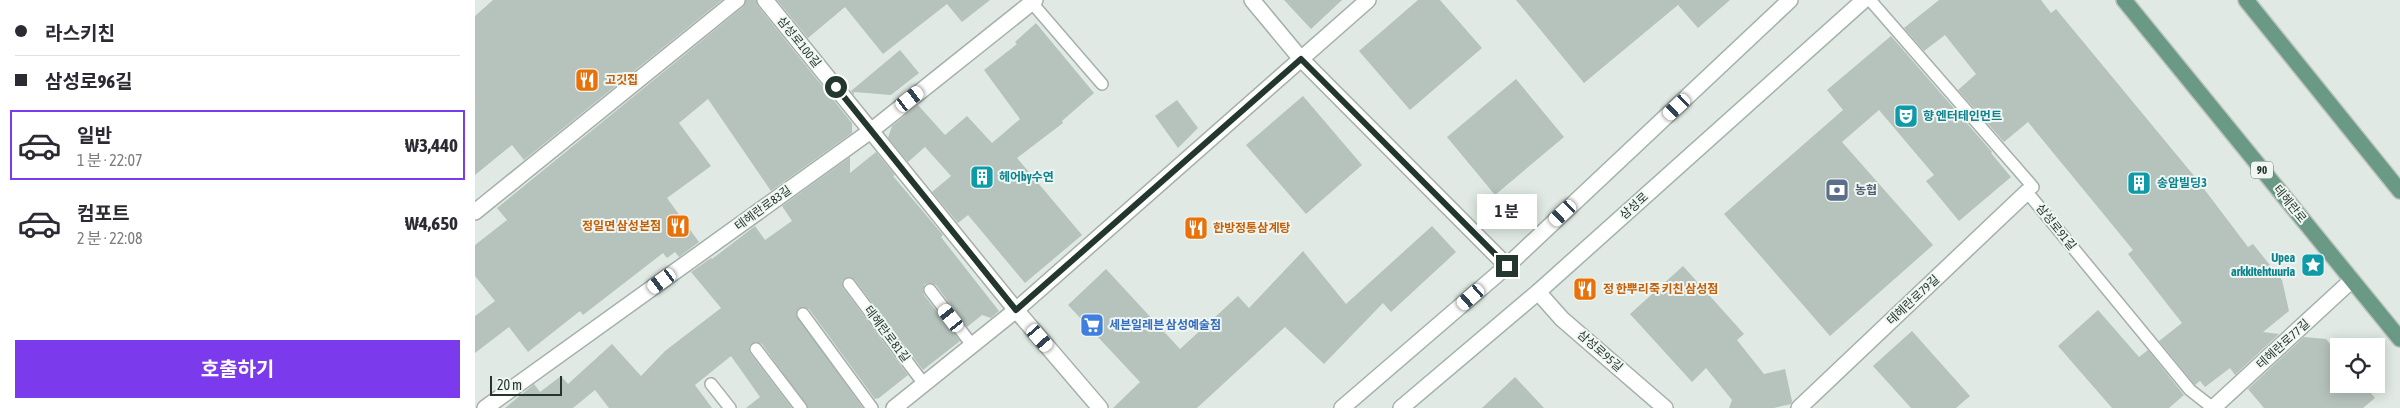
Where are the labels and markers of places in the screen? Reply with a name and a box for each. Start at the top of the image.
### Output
restaurant icon: 고깃집 [574,67,600,93]
place label: 고깃집 [605,73,638,87]
theatre icon: 향 엔터테인먼트 [1893,103,1919,129]
place label: 향 엔터테인먼트 [1923,109,2002,123]
building icon: 헤어by수연 [969,164,995,190]
place label: 헤어by수연 [999,170,1054,184]
building icon: 송암빌딩3 [2126,170,2152,196]
place label: 송암빌딩3 [2157,176,2207,190]
bank icon: 농협 [1824,177,1850,203]
place label: 농협 [1855,183,1877,197]
restaurant icon: 정일면 삼성본점 [665,213,691,239]
restaurant icon: 한방정통삼계탕 [1183,215,1209,241]
place label: 정일면 삼성본점 [582,219,661,233]
place label: 한방정통삼계탕 [1213,221,1290,235]
place label: Upea arkkitehtuuria [2231,251,2295,279]
place icon: Upea arkkitehtuuria [2300,252,2326,278]
restaurant icon: 정 한뿌리죽 키친 삼성점 [1572,276,1598,302]
place label: 정 한뿌리죽 키친 삼성점 [1603,282,1718,296]
supermarket icon: 세븐일레븐 삼성예술점 [1079,312,1105,338]
place label: 세븐일레븐 삼성예술점 [1109,318,1221,332]

